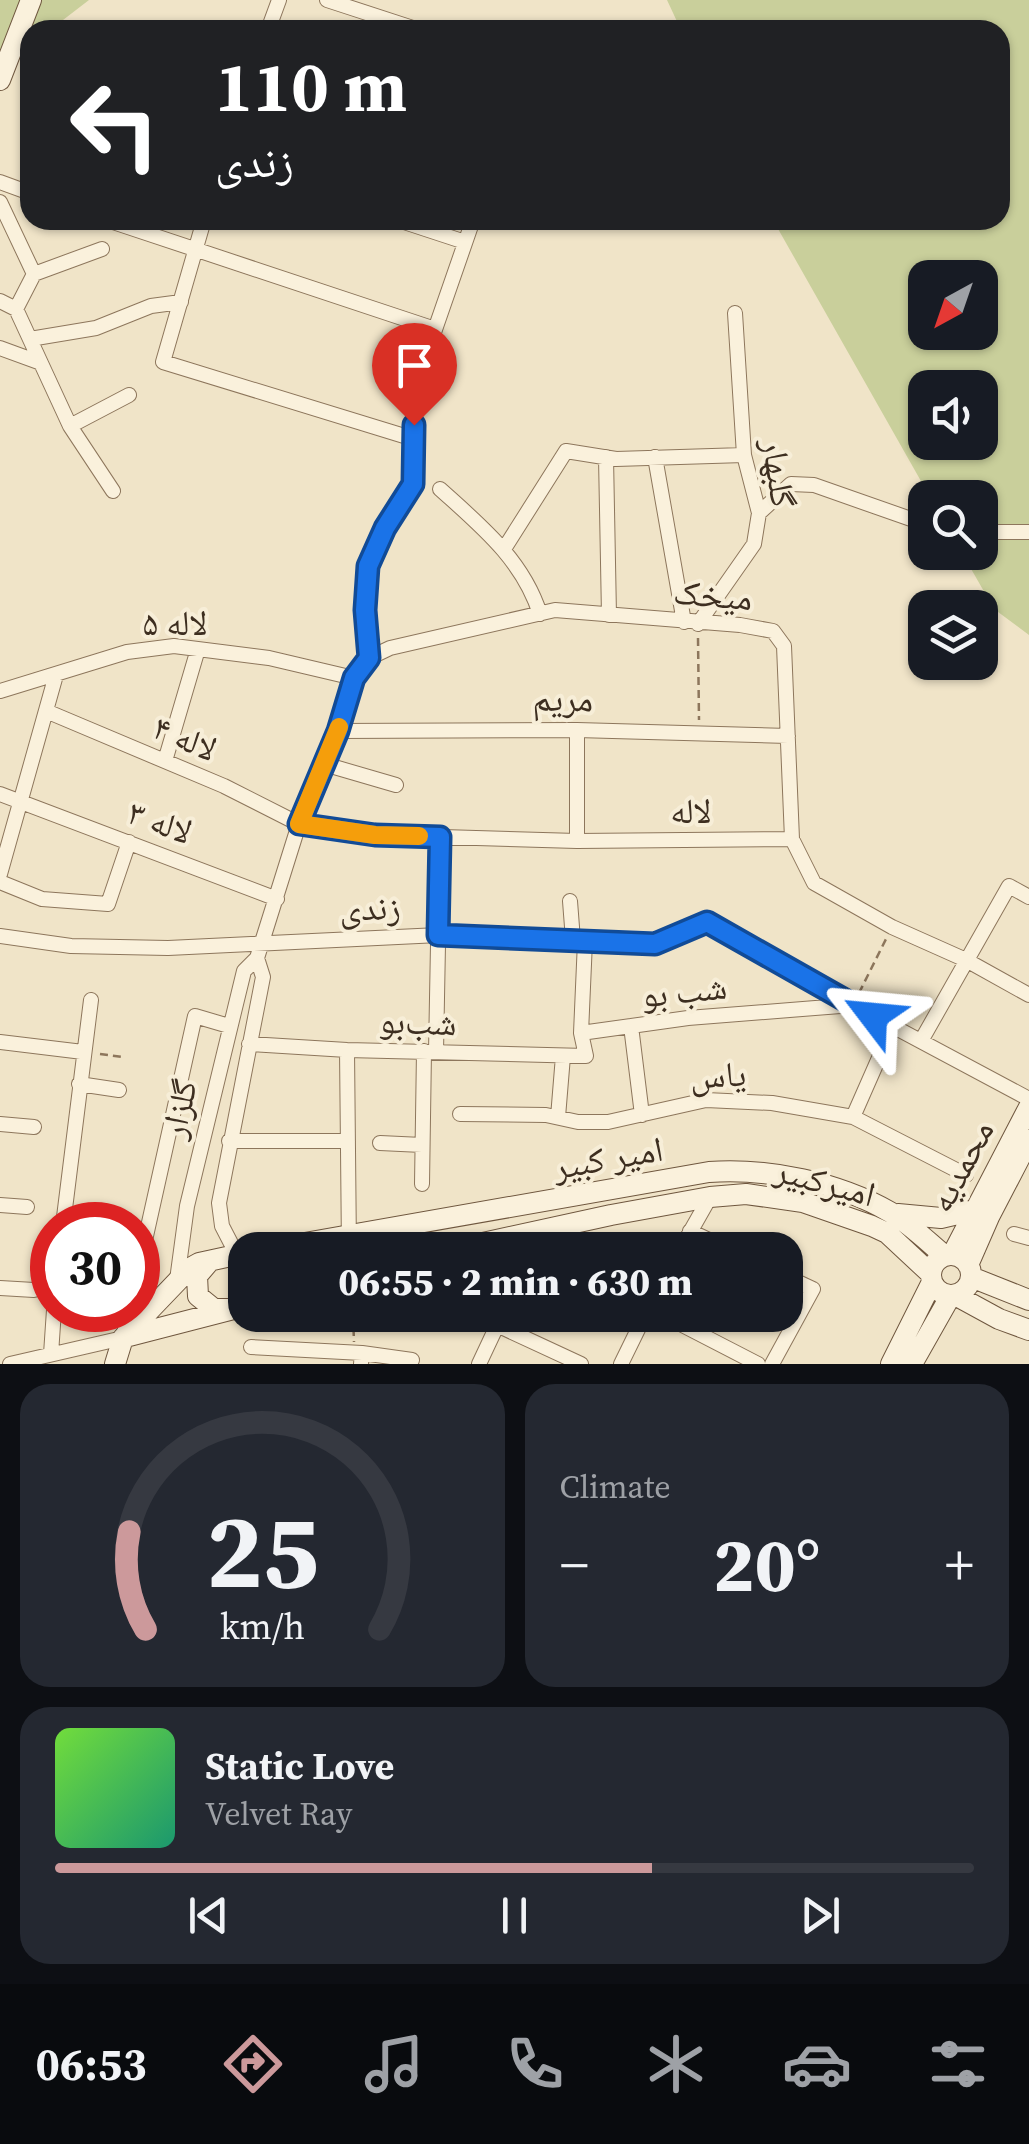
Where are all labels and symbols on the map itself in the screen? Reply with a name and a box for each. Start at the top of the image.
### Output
north arrow [908,260,998,350]
pin [372,323,457,426]
street label: گلبهار [750,434,808,511]
street label: میخک [672,568,754,622]
street label: لاله ۵ [142,599,208,647]
street label: مریم [532,674,594,724]
street label: لاله ۴ [146,703,224,773]
street label: لاله [670,787,712,835]
street label: لاله ۳ [121,788,199,856]
street label: زندی [339,883,401,933]
street label: شب بو [639,963,729,1019]
position arrow [821,964,925,1068]
street label: شب‌بو [378,997,458,1047]
street label: یاس [689,1050,747,1100]
street label: گلزار [149,1075,209,1144]
street label: محمدیه [917,1111,1005,1221]
street label: امیر کبیر [548,1125,667,1191]
street label: امیرکبیر [768,1145,881,1218]
speed limit sign: 30 [30,1202,160,1332]

